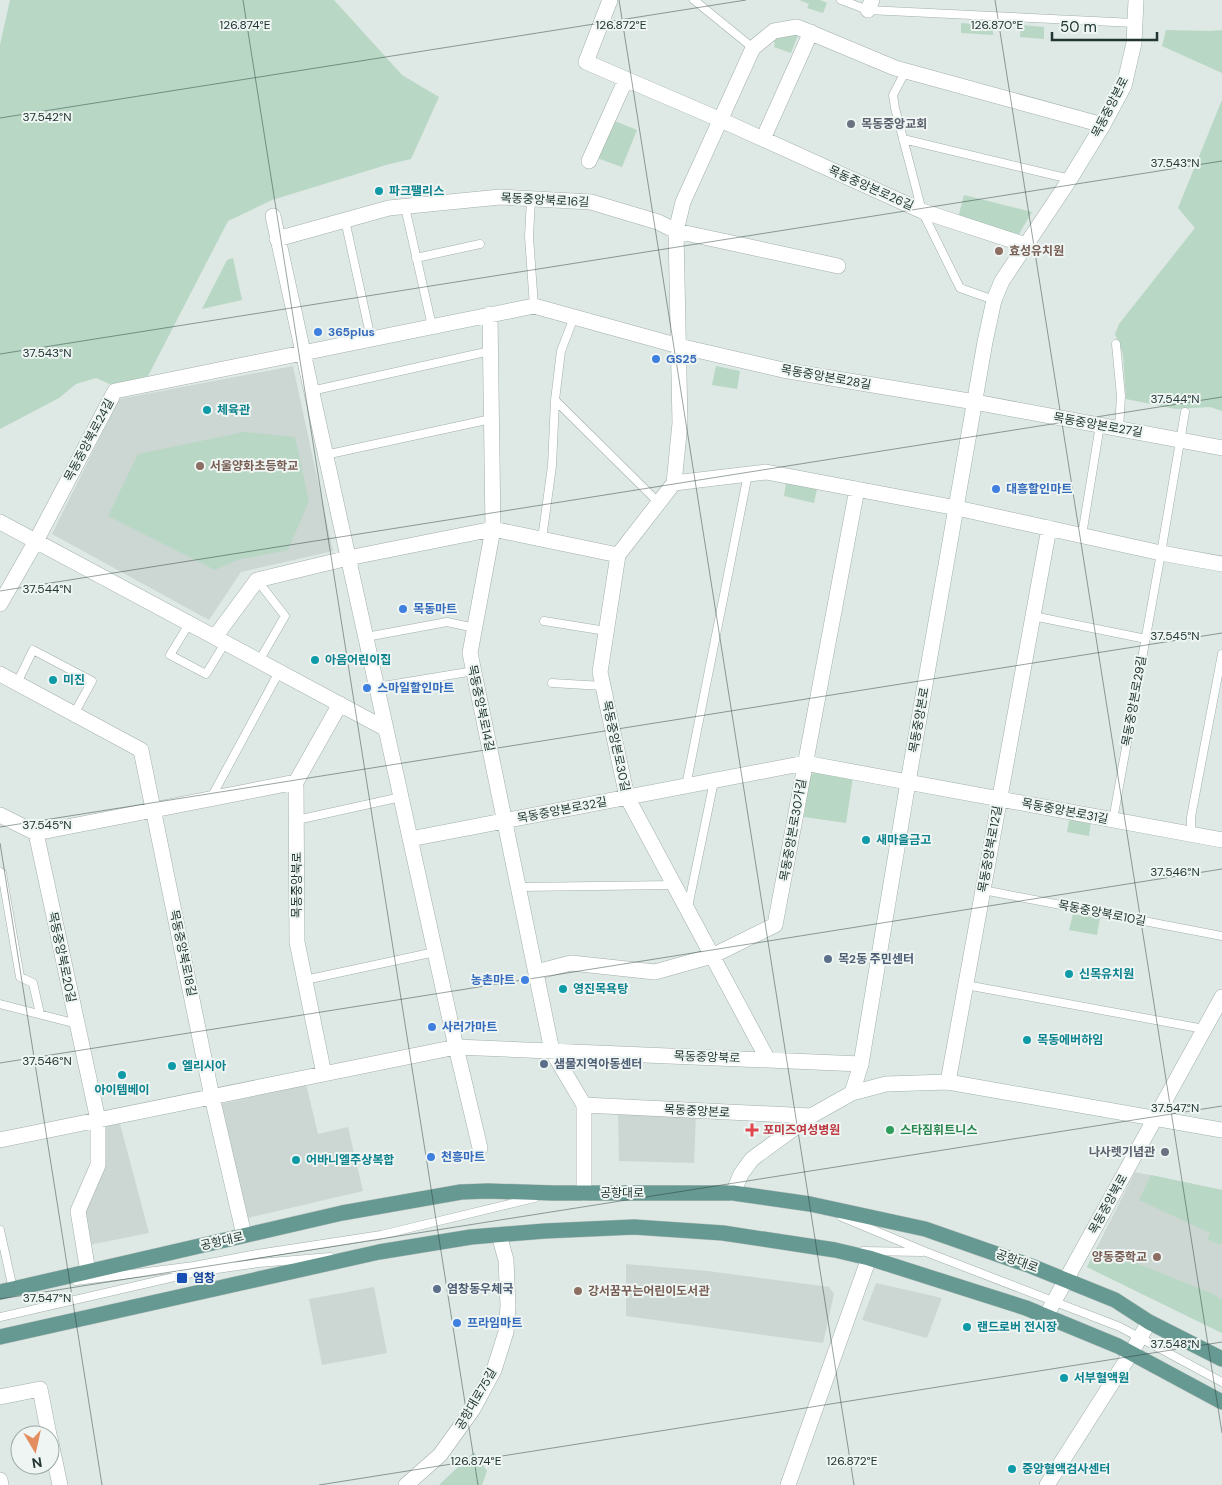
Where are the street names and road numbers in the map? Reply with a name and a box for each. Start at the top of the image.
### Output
street label: 목동중앙본로 [1088,74,1132,140]
street label: 목동중앙본로26길 [826,162,916,214]
street label: 목동중앙북로16길 [500,190,590,210]
street label: 목동중앙본로28길 [780,361,872,393]
street label: 목동중앙북로24길 [61,396,117,484]
street label: 목동중앙본로27길 [1052,409,1144,441]
street label: 목동중앙본로29길 [1118,655,1150,747]
street label: 목동중앙북로14길 [464,663,498,753]
street label: 목동중앙본로 [905,686,933,754]
street label: 목동중앙본로30길 [599,699,633,793]
street label: 목동중앙본로30가길 [776,778,810,882]
street label: 목동중앙본로32길 [516,793,608,827]
street label: 목동중앙본로31길 [1020,795,1110,827]
street label: 목동중앙북로12길 [974,804,1006,894]
street label: 목동중앙북로 [289,852,305,918]
street label: 목동중앙북로10길 [1057,897,1147,929]
street label: 목동중앙북로18길 [166,908,200,998]
street label: 목동중앙북로20길 [45,910,79,1004]
street label: 목동중앙북로 [674,1048,740,1066]
street label: 목동중앙본로 [664,1101,730,1121]
street label: 목동중앙북로 [1085,1171,1131,1237]
street label: 공항대로 [600,1185,644,1201]
street label: 공항대로 [199,1228,245,1254]
street label: 공항대로 [994,1246,1040,1276]
street label: 공항대로75길 [452,1365,500,1433]

